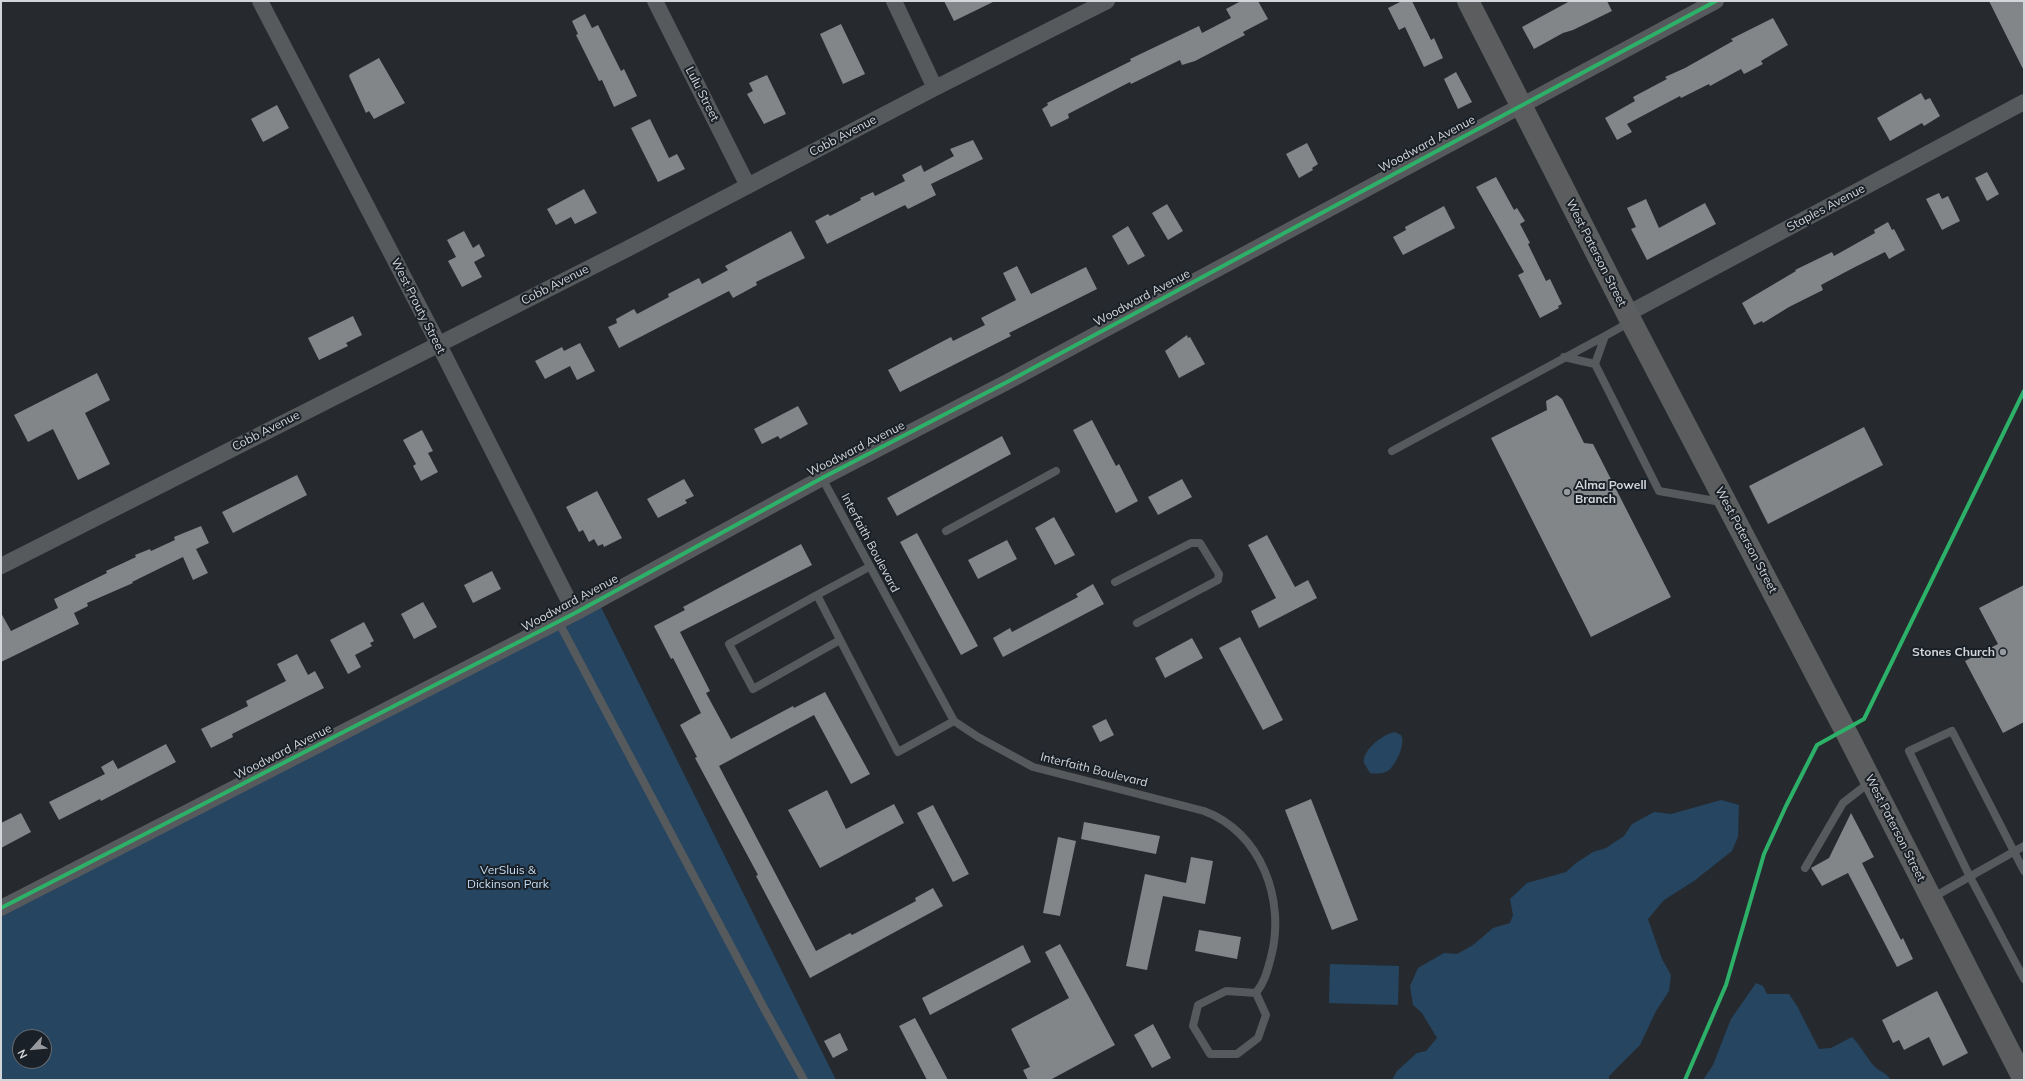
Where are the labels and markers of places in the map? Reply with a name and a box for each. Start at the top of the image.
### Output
place label: Alma Powell Branch [1575,478,1647,506]
marker: Alma Powell Branch [1562,487,1572,497]
place label: Stones Church [1912,645,1995,659]
marker: Stones Church [1998,647,2008,657]

